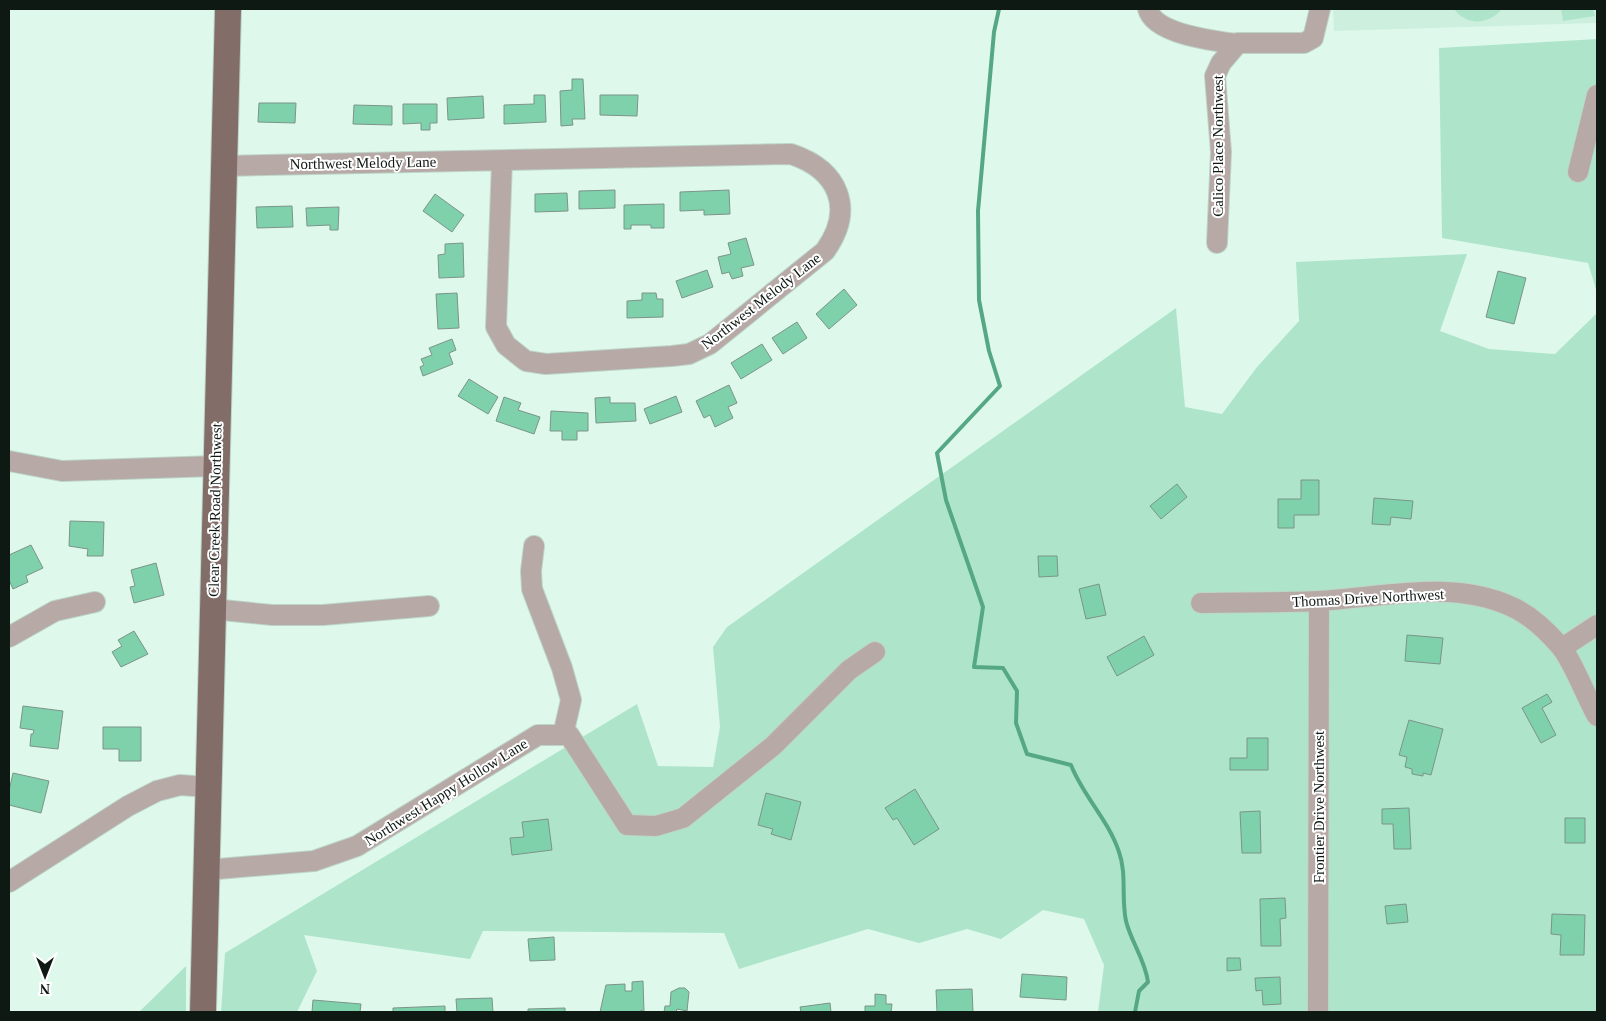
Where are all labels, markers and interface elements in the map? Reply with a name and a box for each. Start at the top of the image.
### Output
street label: Calico Place Northwest [1210,74,1226,217]
street label: Northwest Melody Lane [290,154,437,172]
street label: Northwest Melody Lane [698,249,824,352]
street label: Clear Creek Road Northwest [205,422,225,597]
street label: Thomas Drive Northwest [1291,586,1445,610]
street label: Frontier Drive Northwest [1311,730,1327,883]
street label: Northwest Happy Hollow Lane [362,735,531,849]
north arrow [20,951,70,1001]
text: N [40,981,50,996]

